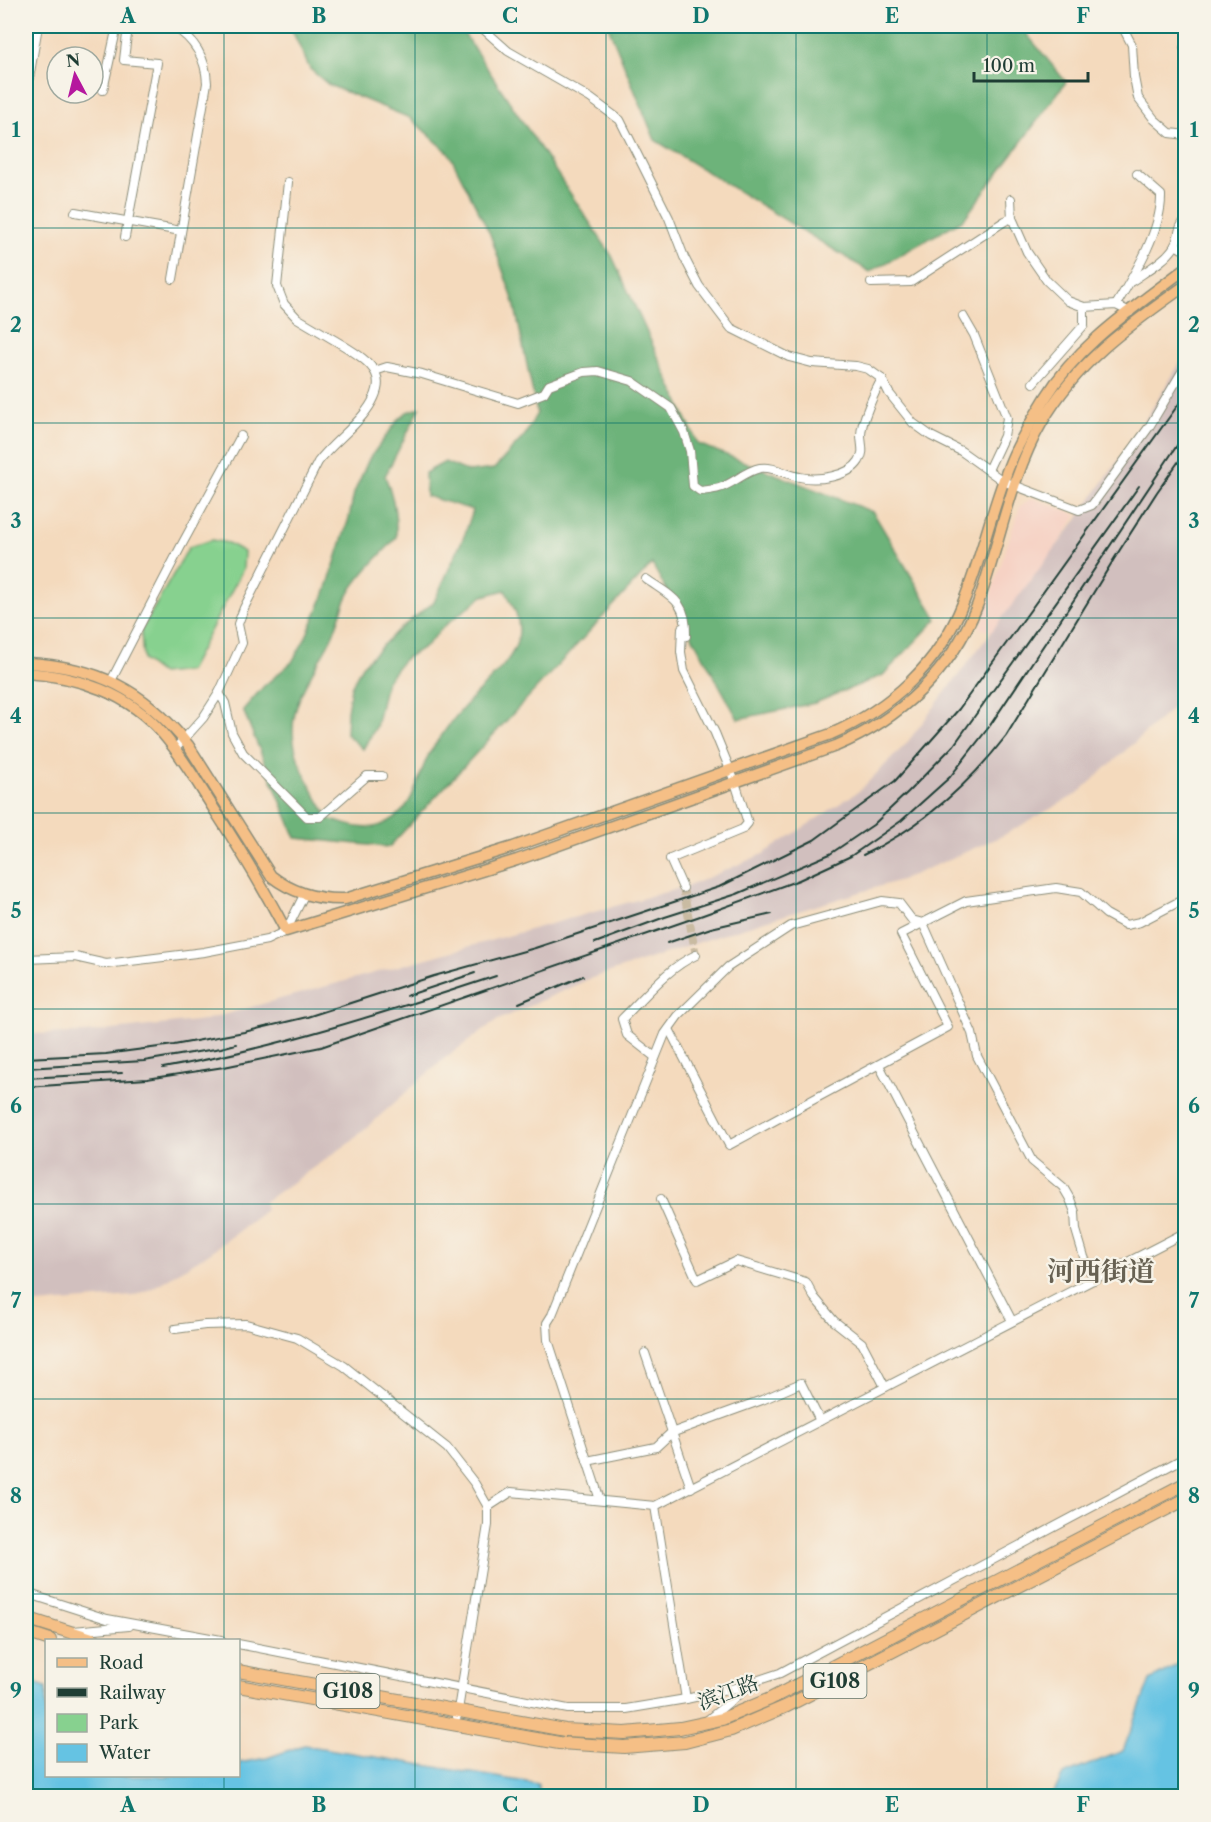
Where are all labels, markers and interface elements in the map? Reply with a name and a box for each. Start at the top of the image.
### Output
text: A [119,4,136,28]
text: B [312,4,327,28]
text: C [502,4,518,28]
text: D [692,4,710,28]
text: E [885,4,899,28]
text: F [1076,4,1090,28]
north arrow [45,45,105,105]
scale bar [974,45,1088,83]
text: N [65,49,81,71]
text: 100 m [983,55,1035,77]
text: 1 [12,118,21,142]
text: 1 [1190,118,1199,142]
text: 2 [10,313,22,337]
text: 2 [1188,313,1200,337]
text: 3 [10,509,22,533]
text: 3 [1188,509,1200,533]
text: 4 [10,704,22,728]
text: 4 [1188,704,1200,728]
text: 5 [10,899,22,923]
text: 5 [1188,899,1200,923]
text: 6 [10,1094,22,1118]
text: 6 [1188,1094,1200,1118]
district label: 河西街道 [1047,1255,1155,1288]
text: 7 [11,1289,22,1313]
text: 7 [1189,1289,1200,1313]
text: 8 [10,1484,22,1508]
text: 8 [1188,1484,1200,1508]
legend [45,1639,240,1777]
text: Road [99,1652,144,1674]
road number: G108 [804,1664,866,1698]
street label: 滨江路 [694,1669,762,1715]
road number: G108 [316,1674,380,1708]
text: 9 [10,1679,22,1703]
text: 9 [1188,1679,1200,1703]
text: Railway [99,1682,167,1704]
text: Park [99,1712,140,1734]
text: Water [98,1742,151,1764]
text: A [119,1793,136,1817]
text: B [312,1793,327,1817]
text: C [502,1793,518,1817]
text: D [692,1793,710,1817]
text: E [885,1793,899,1817]
text: F [1076,1793,1090,1817]

